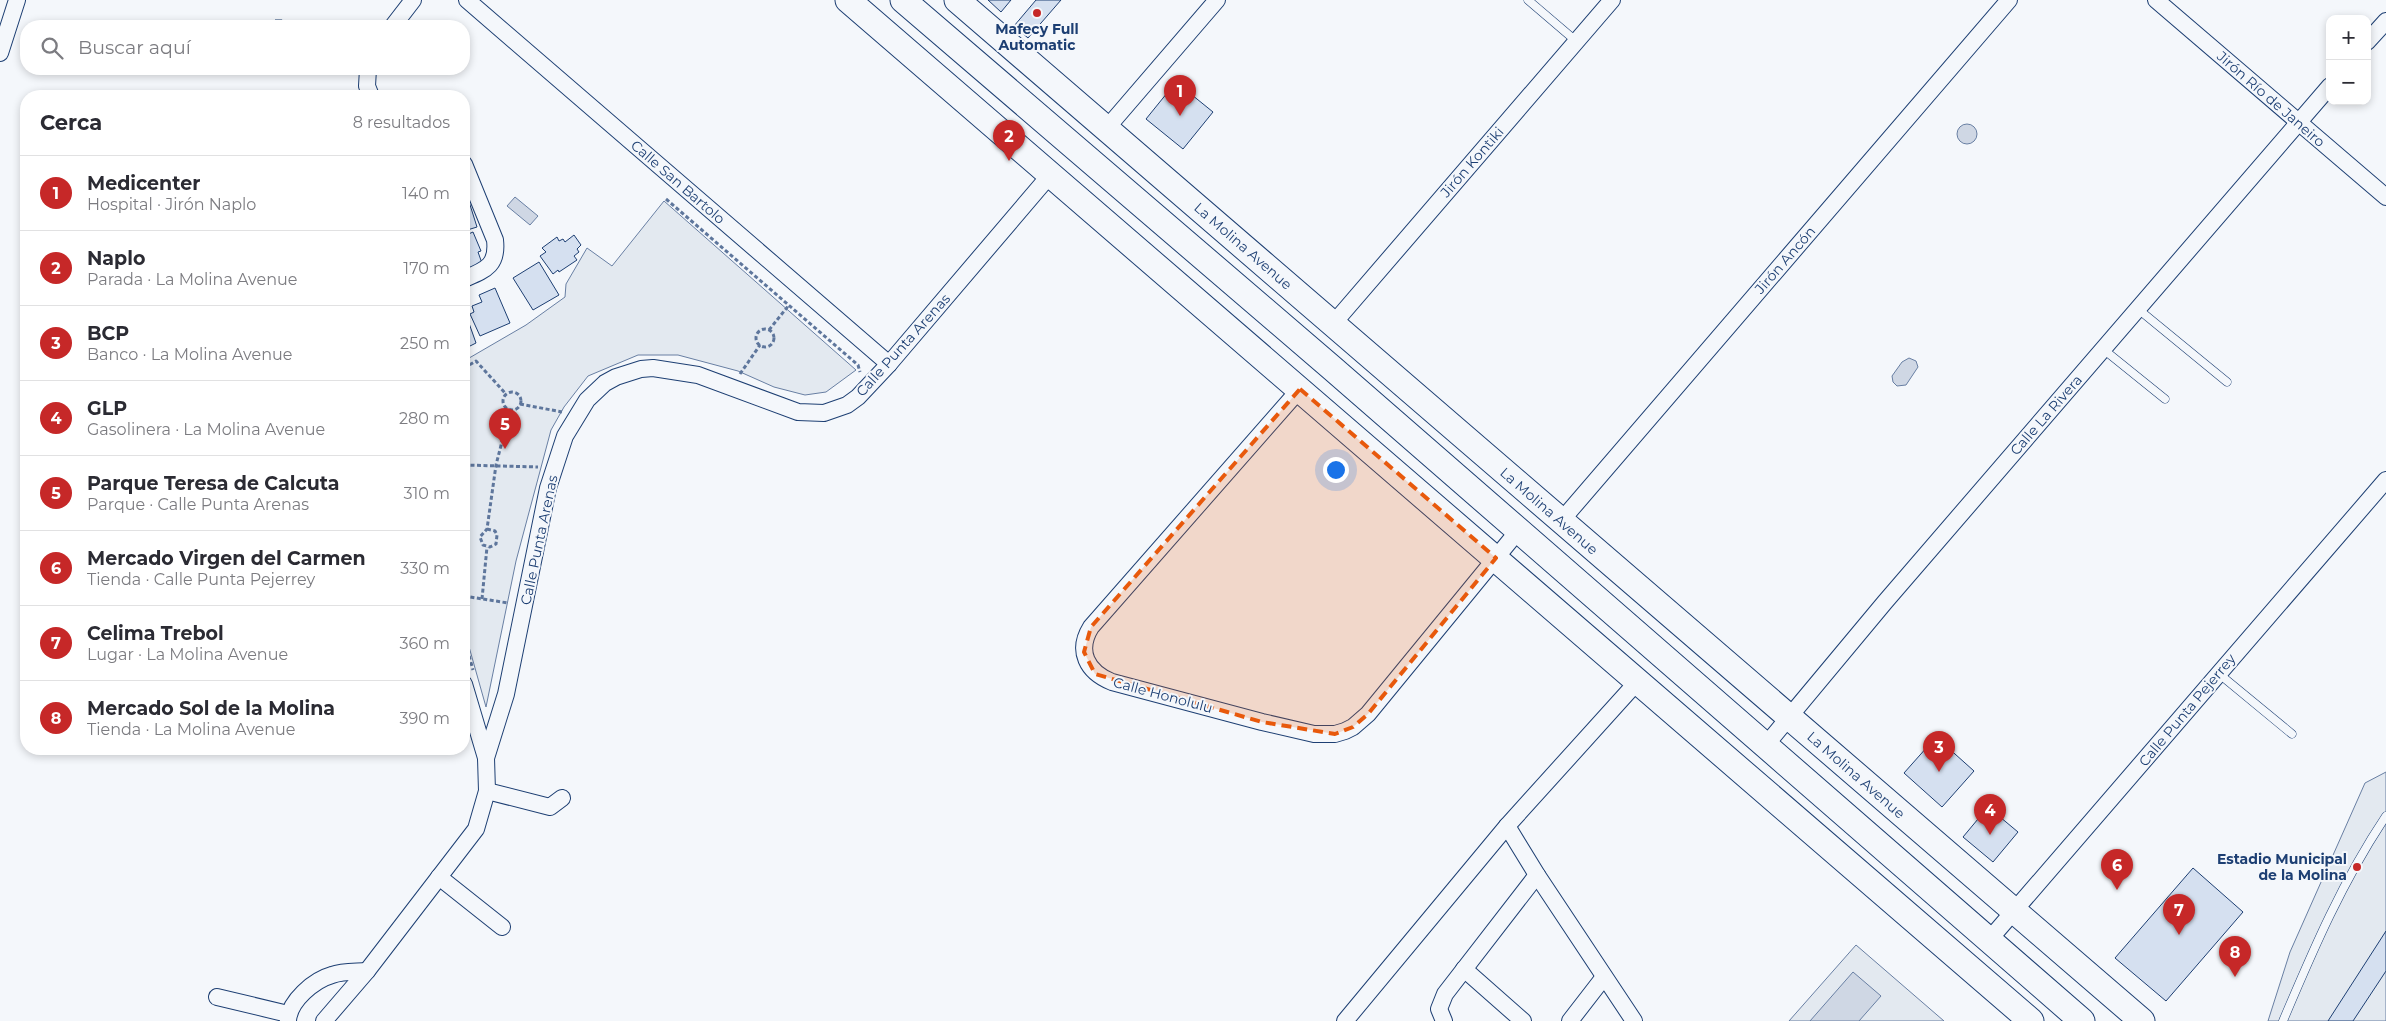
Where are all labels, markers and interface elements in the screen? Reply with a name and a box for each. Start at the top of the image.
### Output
marker: Mafecy Full Automatic [1031,7,1043,19]
map controls [2326,15,2371,105]
button: + [2326,15,2371,60]
search box [20,20,470,75]
place label: Mafecy Full Automatic [995,20,1079,54]
icon: search [38,34,66,62]
text: Buscar aquí [78,36,191,59]
street label: Jirón Río de Janeiro [2213,47,2329,151]
button: − [2326,60,2371,105]
pin: 1 [1164,75,1196,116]
text: Cerca [40,110,102,135]
text: 8 resultados [353,113,450,132]
pin: 2 [993,120,1025,161]
street label: Jirón Kontiki [1436,123,1508,202]
street label: Calle San Bartolo [627,136,729,228]
text: Medicenter [87,172,200,195]
text: 1 [53,184,59,203]
text: 140 m [402,184,450,203]
text: Hospital · Jirón Naplo [87,195,256,214]
street label: La Molina Avenue [1190,199,1296,293]
street label: Jirón Ancón [1750,223,1819,298]
text: Naplo [87,247,145,270]
text: 2 [51,259,61,278]
text: 170 m [403,259,450,278]
text: Parada · La Molina Avenue [87,270,297,289]
street label: Calle Punta Arenas [852,290,954,400]
text: BCP [87,322,129,345]
text: 3 [51,334,61,353]
text: 250 m [400,334,450,353]
text: Banco · La Molina Avenue [87,345,292,364]
street label: Calle La Rivera [2006,371,2086,459]
text: GLP [87,397,127,420]
pin: 5 [489,408,521,449]
text: 4 [50,409,62,428]
text: 280 m [399,409,450,428]
text: Gasolinera · La Molina Avenue [87,420,325,439]
your location [1323,457,1349,483]
street label: La Molina Avenue [1496,464,1602,558]
text: Parque Teresa de Calcuta [87,472,339,495]
street label: Calle Punta Arenas [516,473,562,607]
text: 5 [51,484,61,503]
text: 310 m [403,484,450,503]
text: Parque · Calle Punta Arenas [87,495,309,514]
text: Mercado Virgen del Carmen [87,547,366,570]
text: 6 [51,559,61,578]
text: 330 m [400,559,450,578]
text: Tienda · Calle Punta Pejerrey [87,570,315,589]
text: Celima Trebol [87,622,224,645]
text: 7 [51,634,61,653]
text: 360 m [399,634,450,653]
text: Lugar · La Molina Avenue [87,645,288,664]
street label: Calle Punta Pejerrey [2135,650,2240,770]
street label: Calle Honolulu [1111,673,1215,717]
text: Mercado Sol de la Molina [87,697,335,720]
text: 8 [51,709,61,728]
text: 390 m [399,709,450,728]
text: Tienda · La Molina Avenue [87,720,295,739]
street label: La Molina Avenue [1803,728,1909,822]
pin: 3 [1923,731,1955,772]
pin: 4 [1974,794,2006,835]
pin: 6 [2101,849,2133,890]
place label: Estadio Municipal de la Molina [2217,850,2347,884]
marker: Estadio Municipal de la Molina [2351,861,2363,873]
pin: 7 [2163,894,2195,935]
pin: 8 [2219,936,2251,977]

